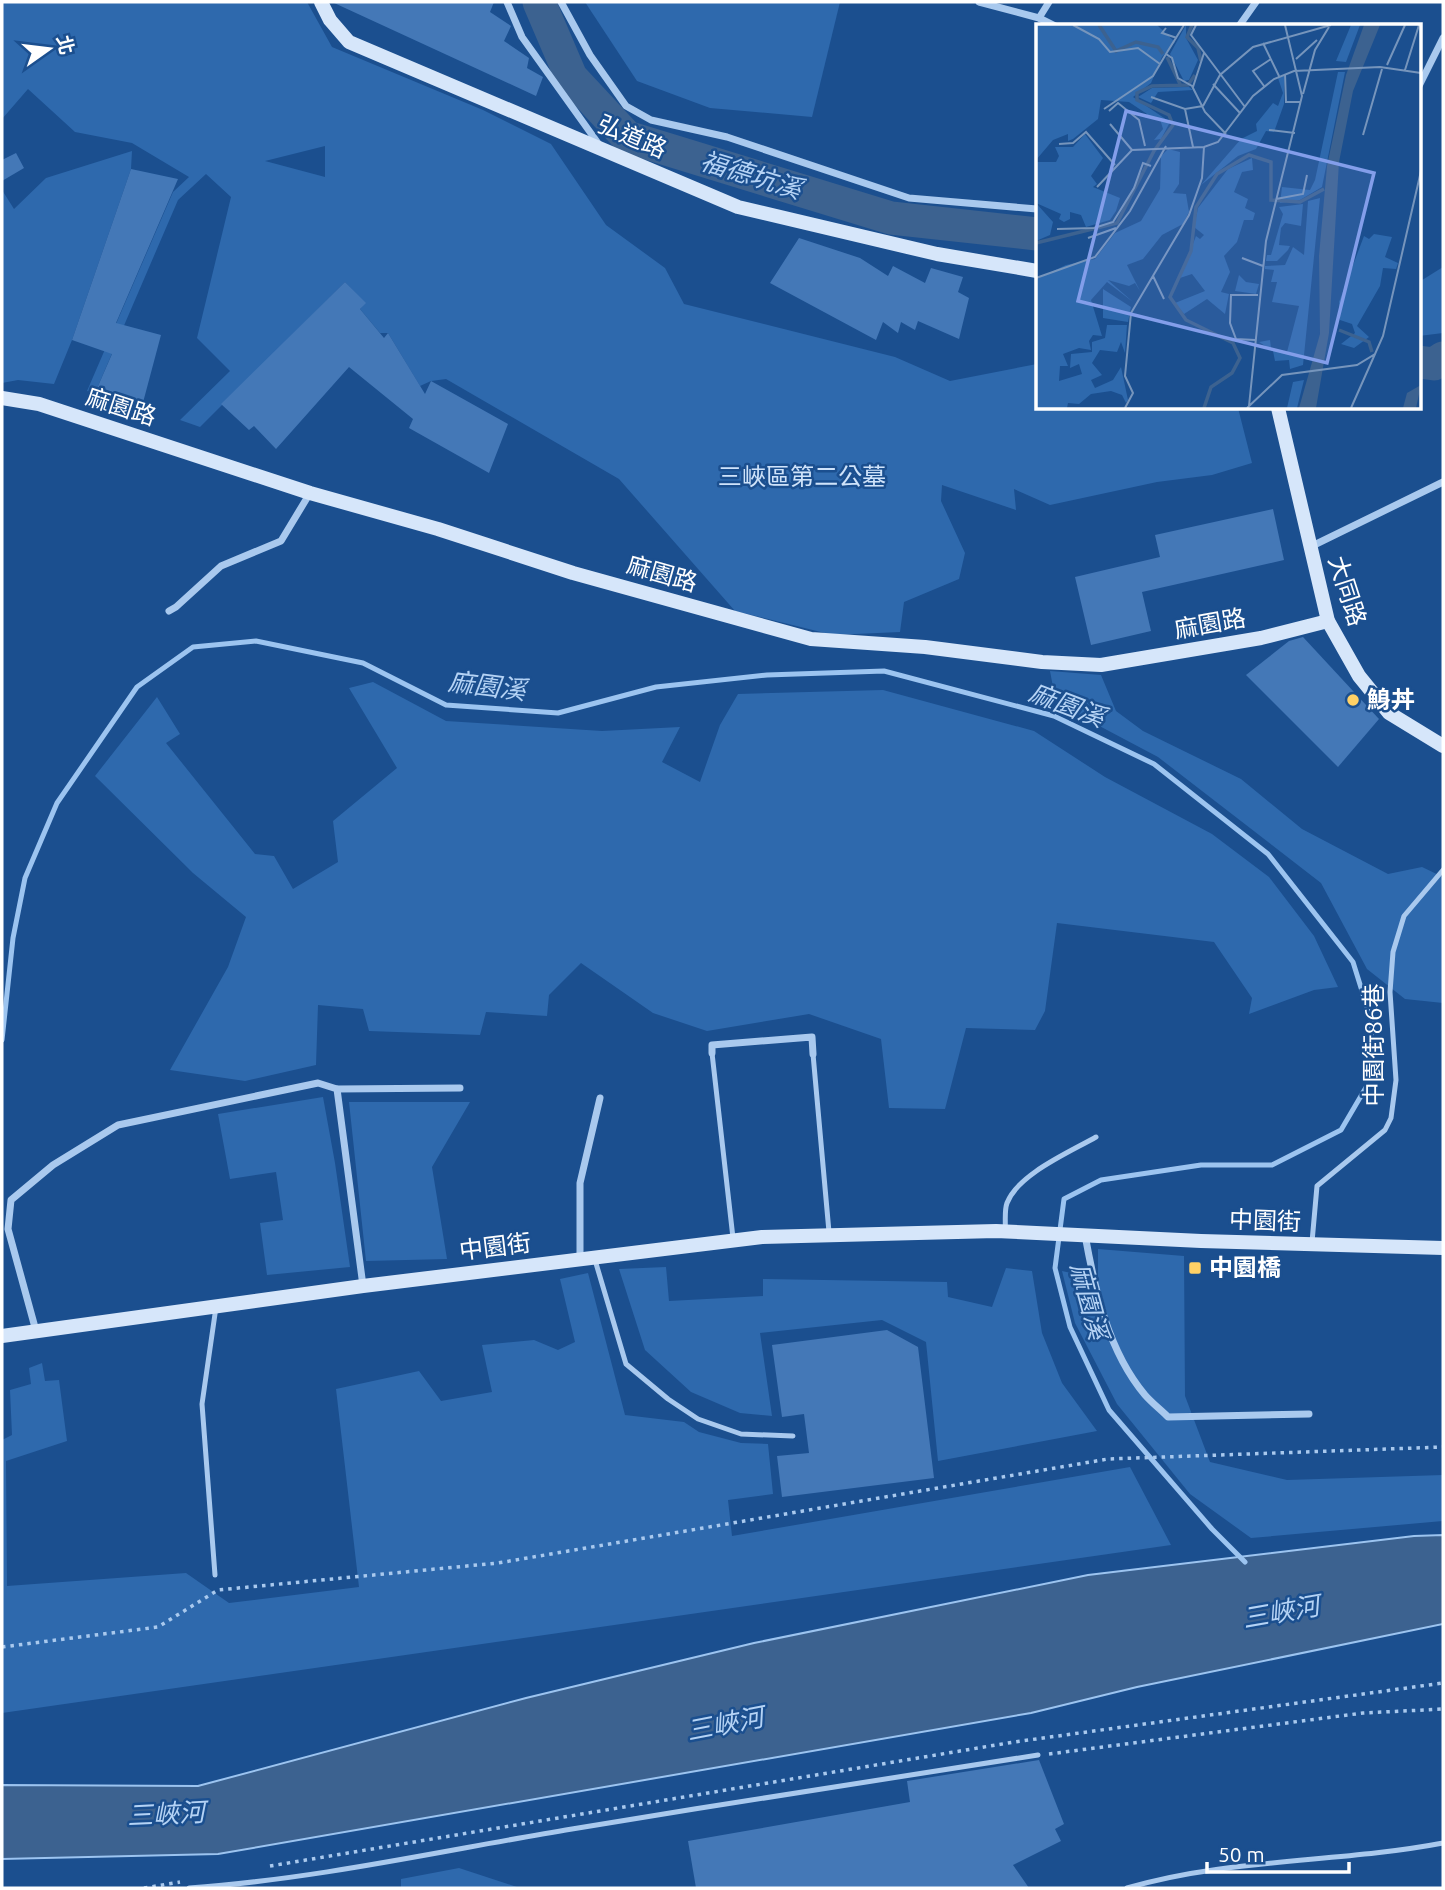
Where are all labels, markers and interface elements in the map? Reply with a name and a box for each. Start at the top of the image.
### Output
north arrow [14,14,84,84]
inset map [1036,24,1420,410]
text: 北 [53,33,78,57]
street label: 弘道路 [594,110,671,163]
water label: 福德坑溪 [697,145,809,205]
street label: 麻園路 [83,383,160,430]
park label: 三峽區第二公墓 [718,463,886,490]
street label: 麻園路 [624,551,700,596]
street label: 大同路 [1324,552,1371,629]
street label: 麻園路 [1172,604,1248,643]
water label: 麻園溪 [447,666,531,705]
water label: 麻園溪 [1026,677,1113,733]
place label: 鯓丼 [1367,686,1415,713]
marker: 鯓丼 [1345,692,1361,708]
street label: 中園街86巷 [1360,983,1387,1107]
street label: 中園街 [1229,1206,1301,1235]
street label: 中園街 [458,1229,532,1264]
place label: 中園橋 [1209,1254,1281,1281]
water label: 麻園溪 [1065,1259,1115,1346]
marker: 中園橋 [1187,1260,1203,1276]
water label: 三峽河 [1240,1590,1327,1633]
water label: 三峽河 [684,1701,771,1745]
water label: 三峽河 [126,1797,211,1830]
scale bar [1207,1830,1349,1874]
text: 50 m [1218,1842,1265,1866]

